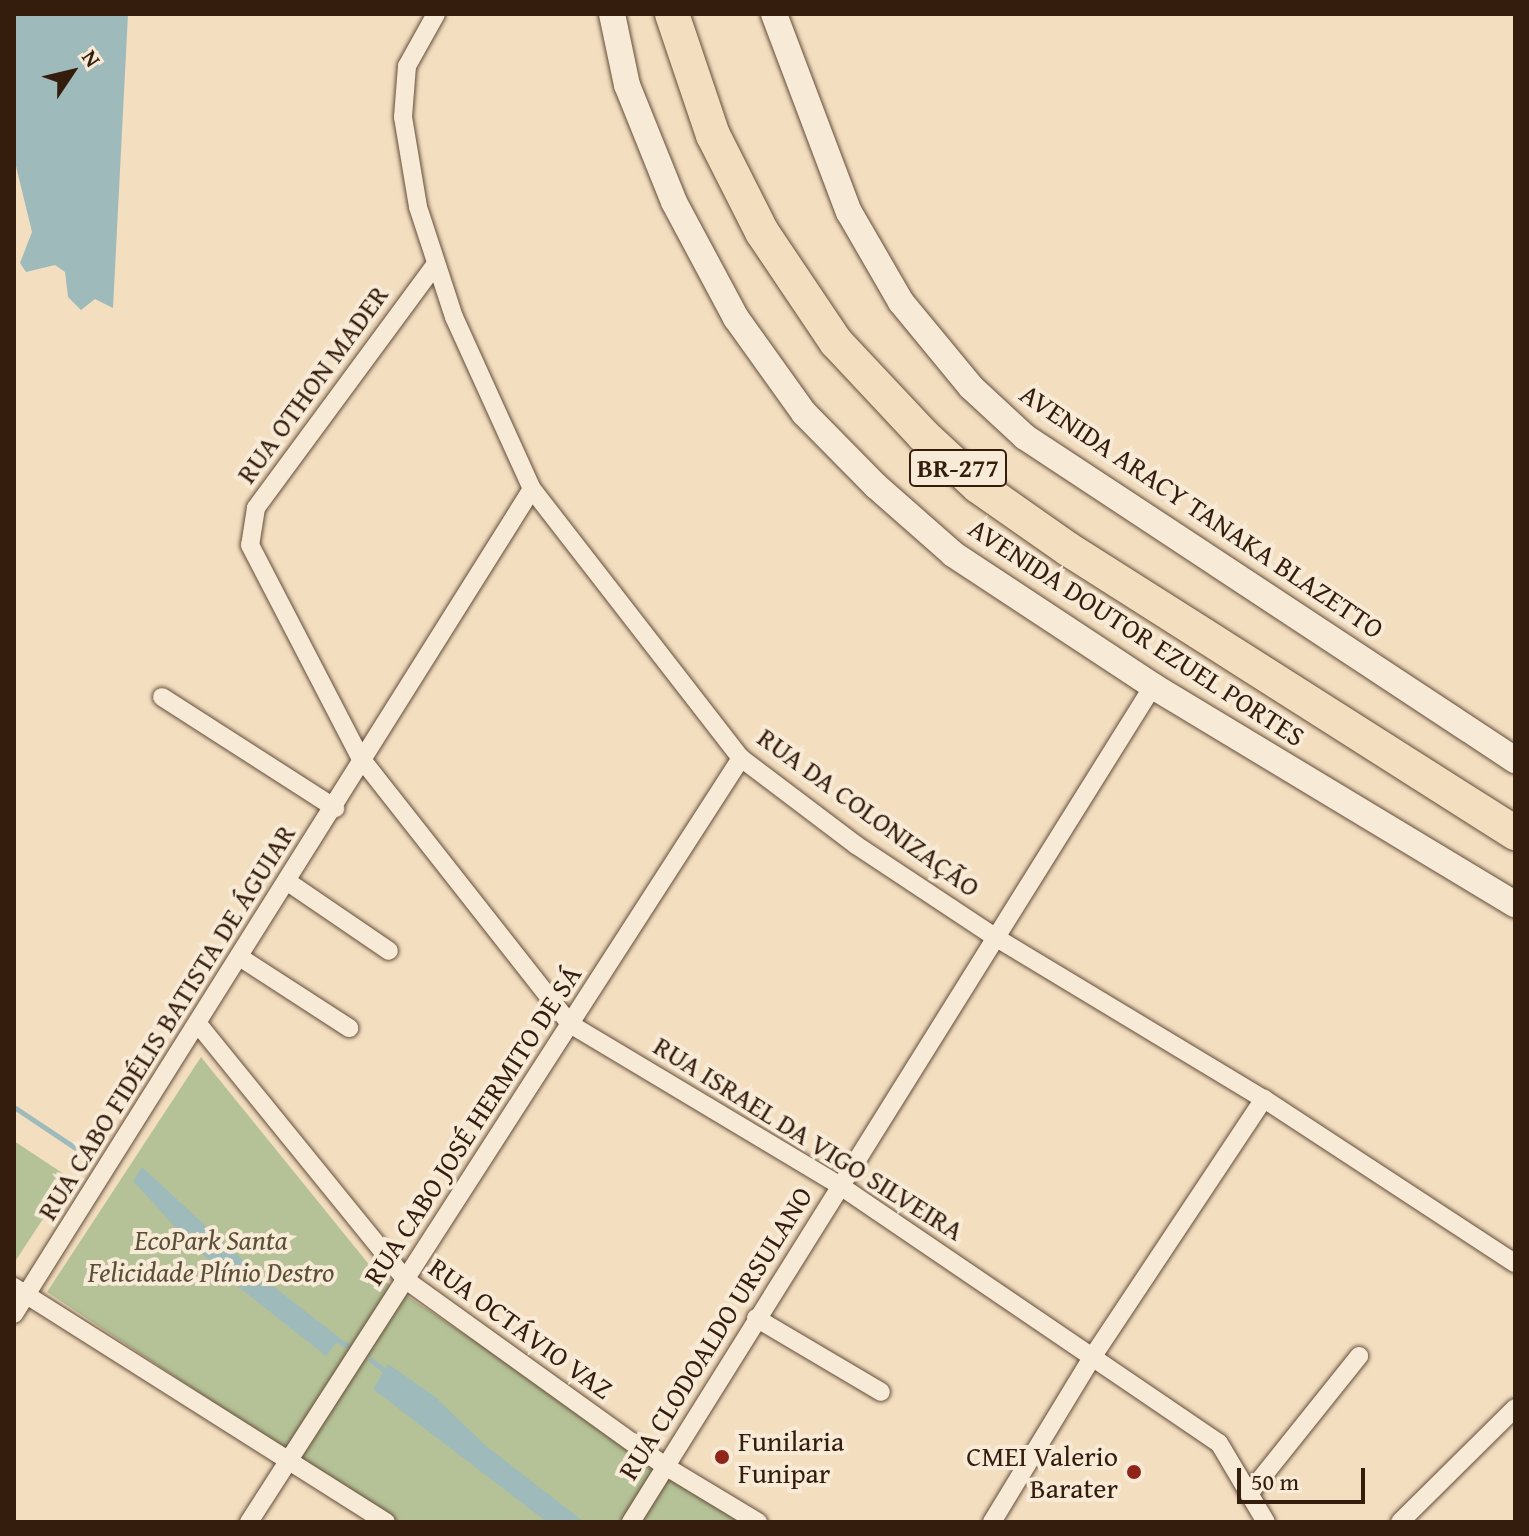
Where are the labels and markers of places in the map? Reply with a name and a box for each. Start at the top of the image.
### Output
place label: Funilaria Funipar [738,1424,844,1490]
place label: CMEI Valerio Barater [966,1439,1118,1505]
marker: Funilaria Funipar [713,1448,731,1466]
marker: CMEI Valerio Barater [1125,1463,1143,1481]

